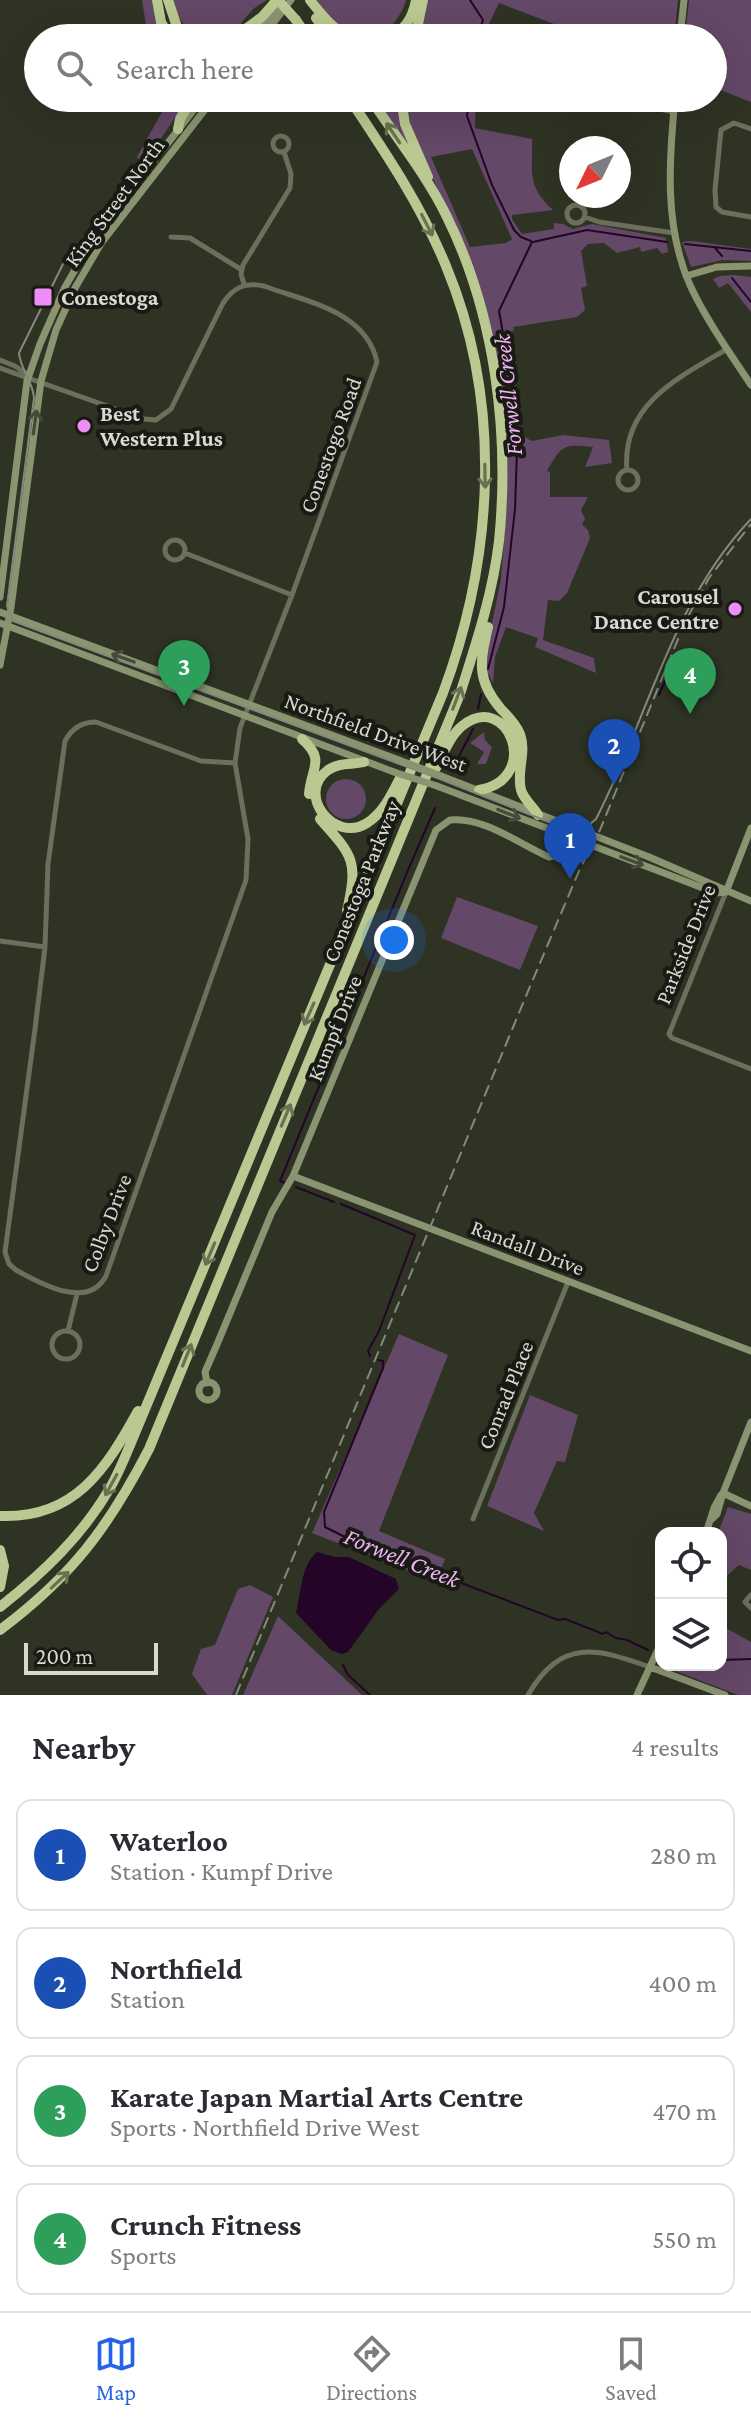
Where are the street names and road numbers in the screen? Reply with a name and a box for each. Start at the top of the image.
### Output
street label: King Street North [59,133,170,271]
street label: Conestogo Road [294,374,367,516]
street label: Northfield Drive West [281,688,471,777]
street label: Conestoga Parkway [318,796,406,966]
street label: Parkside Drive [650,881,721,1008]
street label: Kumpf Drive [302,972,367,1085]
street label: Colby Drive [76,1171,137,1276]
street label: Randall Drive [468,1214,588,1281]
street label: Conrad Place [472,1337,539,1453]

